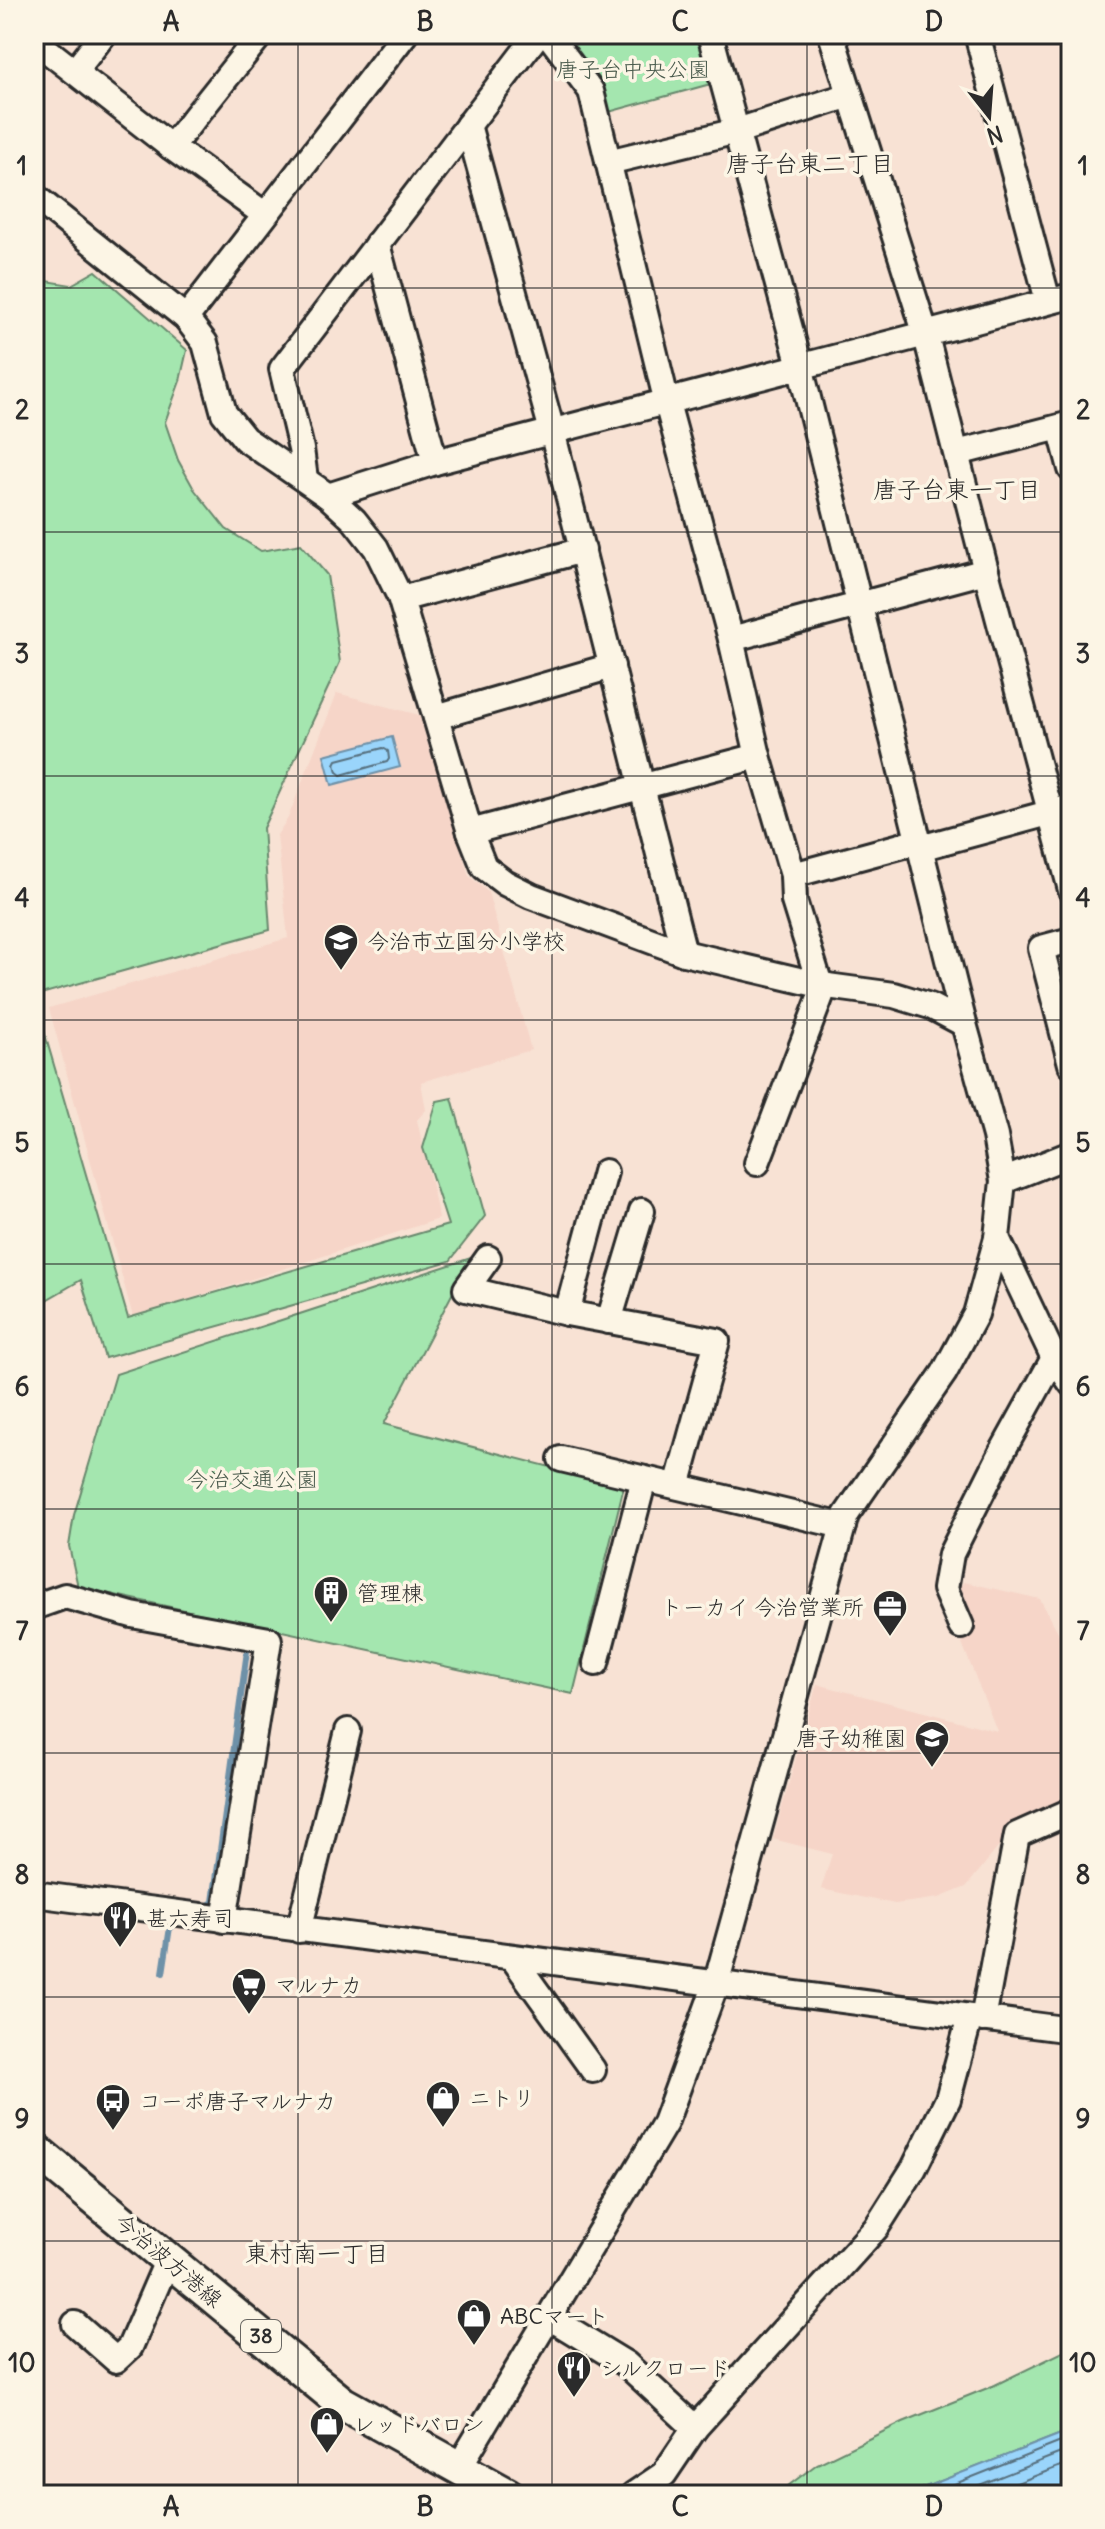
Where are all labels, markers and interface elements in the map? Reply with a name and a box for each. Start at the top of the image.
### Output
text: A [163,5,180,38]
text: B [416,5,434,38]
text: C [671,5,689,38]
text: D [925,5,943,38]
park label: 唐子台中央公園 [556,55,710,83]
north arrow [949,76,1029,156]
text: N [983,120,1006,151]
district label: 唐子台東二丁目 [726,148,894,178]
text: 1 [17,149,27,182]
text: 1 [1078,149,1088,182]
text: 2 [15,393,29,426]
text: 2 [1076,393,1090,426]
district label: 唐子台東一丁目 [873,474,1041,504]
text: 3 [15,637,29,670]
text: 3 [1076,637,1090,670]
text: 4 [14,881,30,914]
text: 4 [1075,881,1091,914]
school or university icon: 今治市立国分小学校 [322,922,360,972]
place label: 今治市立国分小学校 [367,927,565,955]
text: 5 [15,1126,30,1159]
text: 5 [1076,1126,1091,1159]
text: 6 [14,1370,30,1403]
text: 6 [1075,1370,1091,1403]
park label: 今治交通公園 [186,1465,318,1493]
building icon: 管理棟 [312,1574,350,1624]
place label: 管理棟 [357,1579,423,1607]
office icon: トーカイ 今治営業所 [871,1588,909,1638]
place label: トーカイ 今治営業所 [661,1593,864,1621]
text: 7 [16,1614,29,1647]
text: 7 [1077,1614,1090,1647]
school or university icon: 唐子幼稚園 [913,1719,951,1769]
place label: 唐子幼稚園 [796,1724,906,1752]
text: 8 [15,1858,29,1891]
text: 8 [1076,1858,1090,1891]
restaurant icon: 甚六寿司 [101,1899,139,1949]
place label: 甚六寿司 [146,1904,234,1932]
supermarket icon: マルナカ [230,1966,268,2016]
place label: マルナカ [275,1971,363,1999]
shop icon: ニトリ [424,2079,462,2129]
bus stop icon: コーポ唐子マルナカ [94,2082,132,2132]
place label: ニトリ [469,2084,535,2112]
place label: コーポ唐子マルナカ [139,2087,337,2115]
text: 9 [15,2102,29,2135]
text: 9 [1076,2102,1090,2135]
street label: 今治波方港線 [109,2207,229,2313]
district label: 東村南一丁目 [245,2238,389,2268]
shop icon: ABCマート [455,2297,493,2347]
place label: ABCマート [500,2302,609,2330]
road number: 38 [241,2320,281,2352]
text: 10 [8,2346,36,2379]
text: 10 [1069,2346,1097,2379]
restaurant icon: シルクロード [555,2349,593,2399]
place label: シルクロード [600,2354,731,2382]
shop icon: レッドバロン [308,2405,346,2455]
place label: レッドバロン [353,2410,485,2438]
text: A [163,2490,180,2523]
text: B [416,2490,434,2523]
text: C [671,2490,689,2523]
text: D [925,2490,943,2523]

